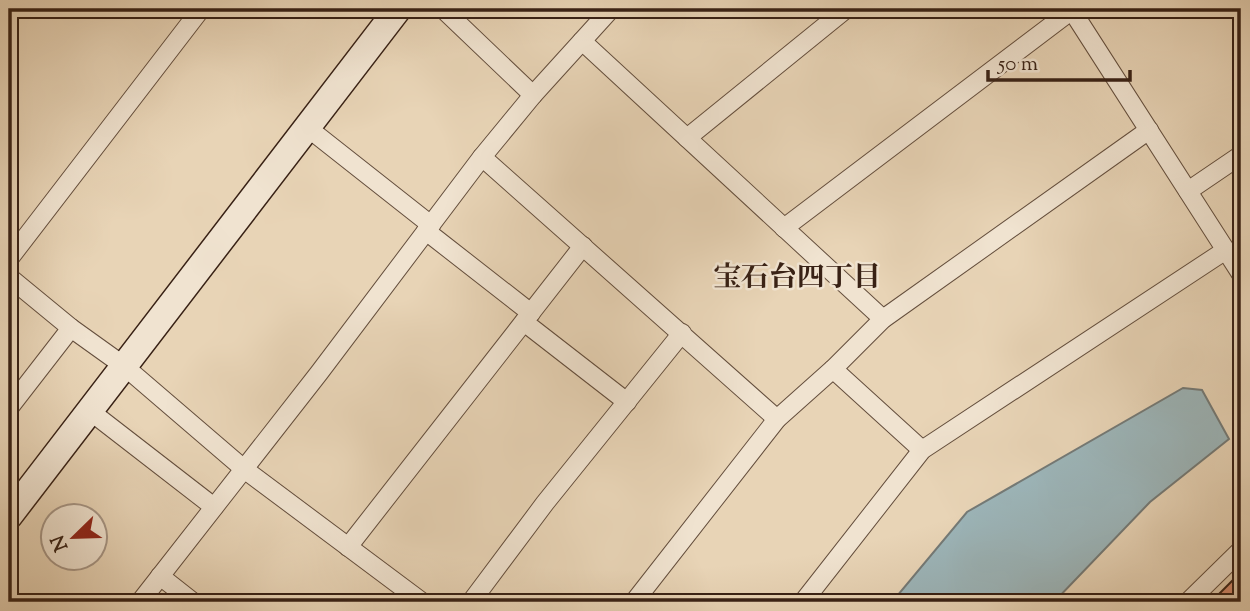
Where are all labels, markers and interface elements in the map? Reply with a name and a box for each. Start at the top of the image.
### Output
scale bar [988,38,1129,82]
text: 50 m [997,50,1038,80]
district label: 宝石台四丁目 [713,259,881,299]
north arrow [38,503,108,572]
text: N [45,530,76,555]

